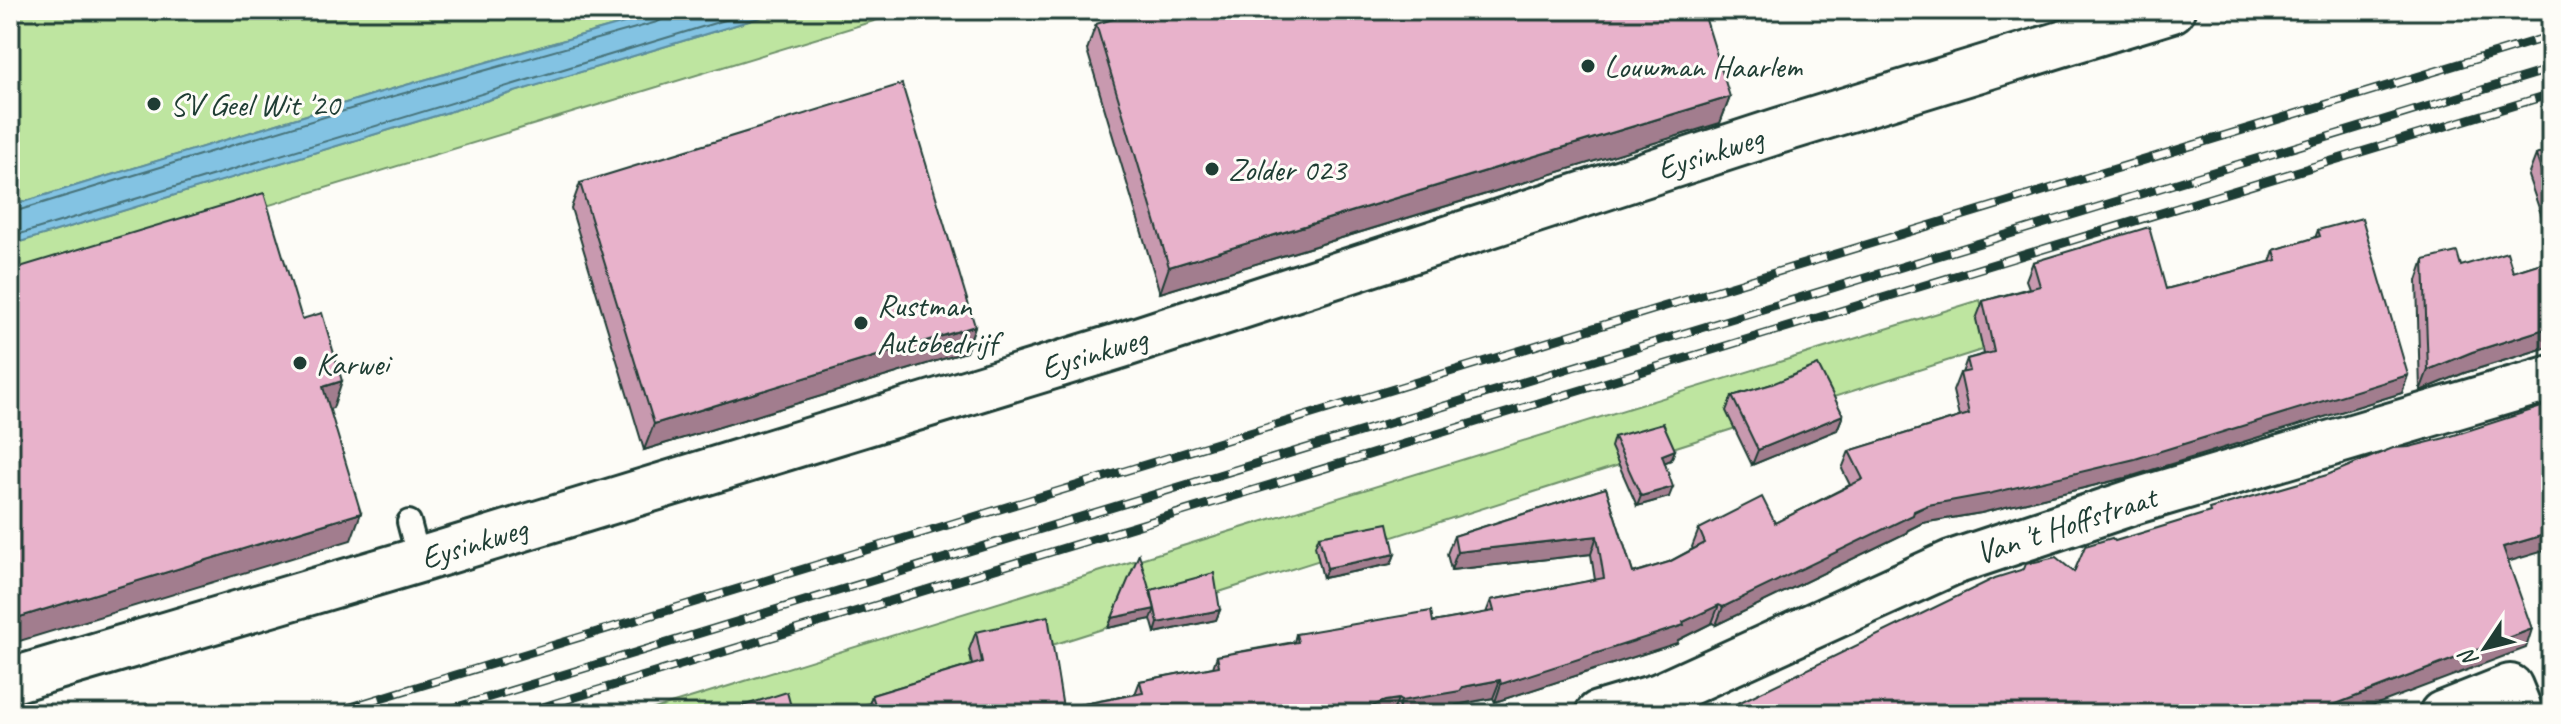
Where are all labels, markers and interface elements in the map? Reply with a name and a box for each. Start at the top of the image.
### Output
place label: Louwman Haarlem [1604,46,1803,87]
marker: Louwman Haarlem [1579,57,1597,75]
place label: SV Geel Wit '20 [170,84,342,125]
marker: SV Geel Wit '20 [145,95,163,113]
street label: Eysinkweg [1652,116,1770,189]
place label: Zolder 023 [1228,149,1348,190]
marker: Zolder 023 [1203,160,1221,178]
place label: Rustman Autobedrijf [877,285,1005,363]
marker: Rustman Autobedrijf [852,314,870,332]
street label: Eysinkweg [1036,317,1154,389]
place label: Karwei [316,343,393,384]
marker: Karwei [291,354,309,372]
street label: Van 't Hoffstraat [1971,476,2165,573]
street label: Eysinkweg [416,507,534,579]
north arrow [2445,608,2525,688]
text: N [2452,643,2485,673]

